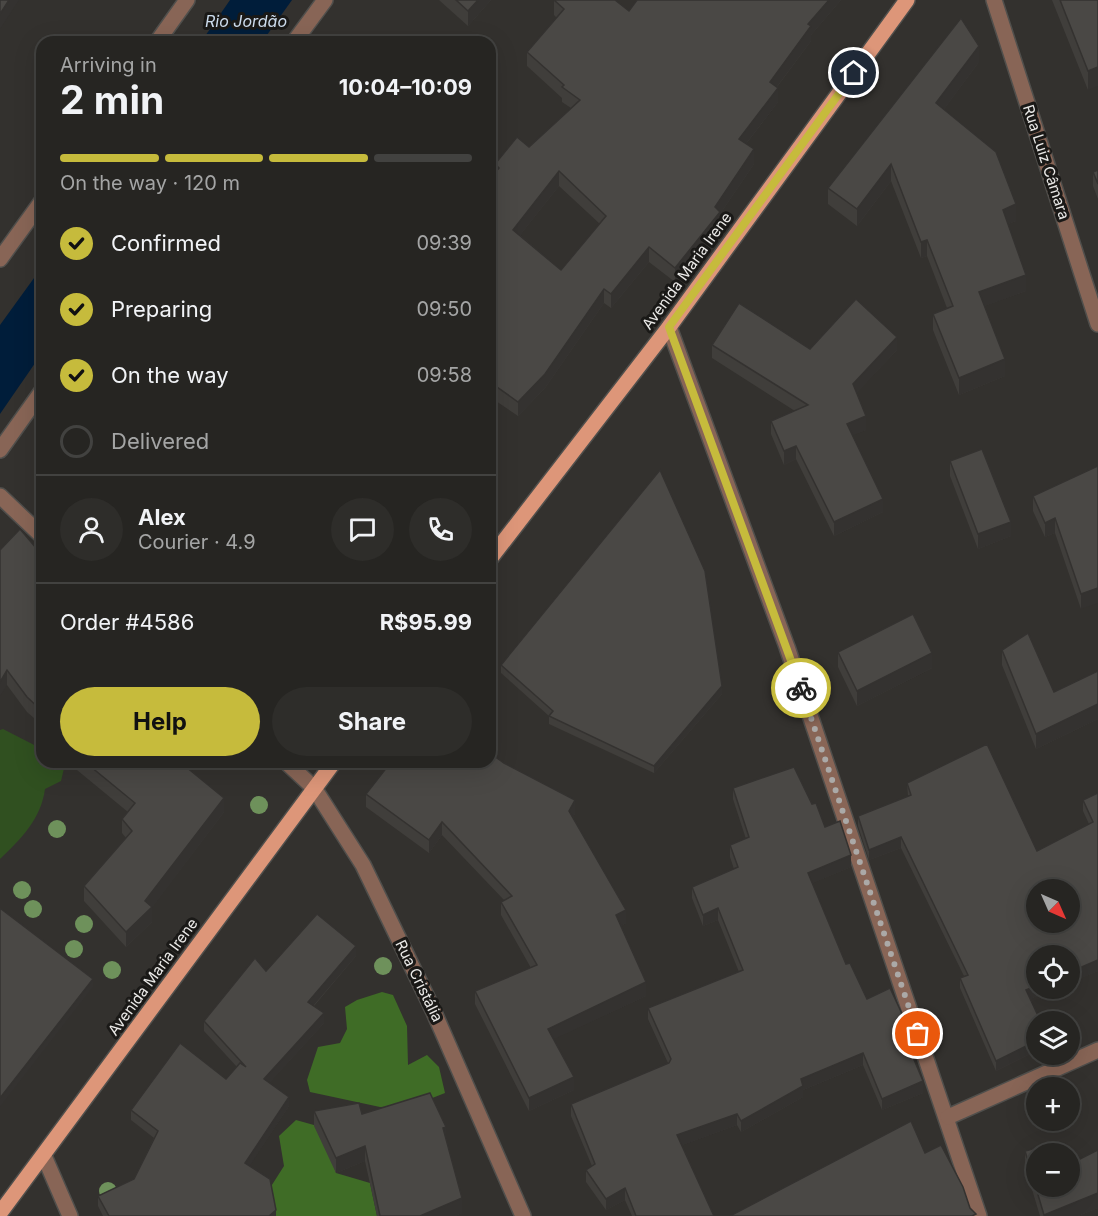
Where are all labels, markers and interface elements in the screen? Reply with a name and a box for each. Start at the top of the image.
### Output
water label: Rio Jordão [205,11,287,31]
pin [828,47,879,98]
text: Arriving in [60,53,157,77]
icon: home [837,56,870,89]
text: 10:04–10:09 [339,74,472,100]
text: 2 min [60,76,164,123]
street label: Rua Luiz Câmara [1019,102,1074,222]
text: On the way · 120 m [60,171,240,195]
street label: Avenida Maria Irene [638,208,736,333]
icon: check [60,227,93,260]
text: Confirmed [111,230,221,256]
text: 09:39 [416,231,472,255]
icon: check [60,293,93,326]
text: Preparing [111,296,212,322]
text: 09:50 [416,297,472,321]
icon: check [60,359,93,392]
text: On the way [111,362,229,388]
text: 09:58 [417,363,472,387]
text: Delivered [111,428,209,454]
button: person [60,498,123,561]
button: chat [331,498,394,561]
button: phone [409,498,472,561]
text: Alex [138,504,186,530]
text: Courier · 4.9 [138,530,256,554]
text: Order #4586 [60,609,194,635]
text: R$95.99 [380,609,472,635]
courier [771,658,831,718]
icon: bike [785,672,818,705]
button: Help [60,687,260,756]
button: Share [272,687,472,756]
north arrow [1026,879,1080,933]
map controls [1026,879,1080,1197]
street label: Avenida Maria Irene [104,914,202,1039]
street label: Rua Cristália [391,937,447,1025]
button: locate [1026,945,1080,999]
pin [892,1008,943,1059]
button: layers [1026,1011,1080,1065]
icon: bag [901,1017,934,1050]
button: + [1026,1077,1080,1131]
button: − [1026,1143,1080,1197]

